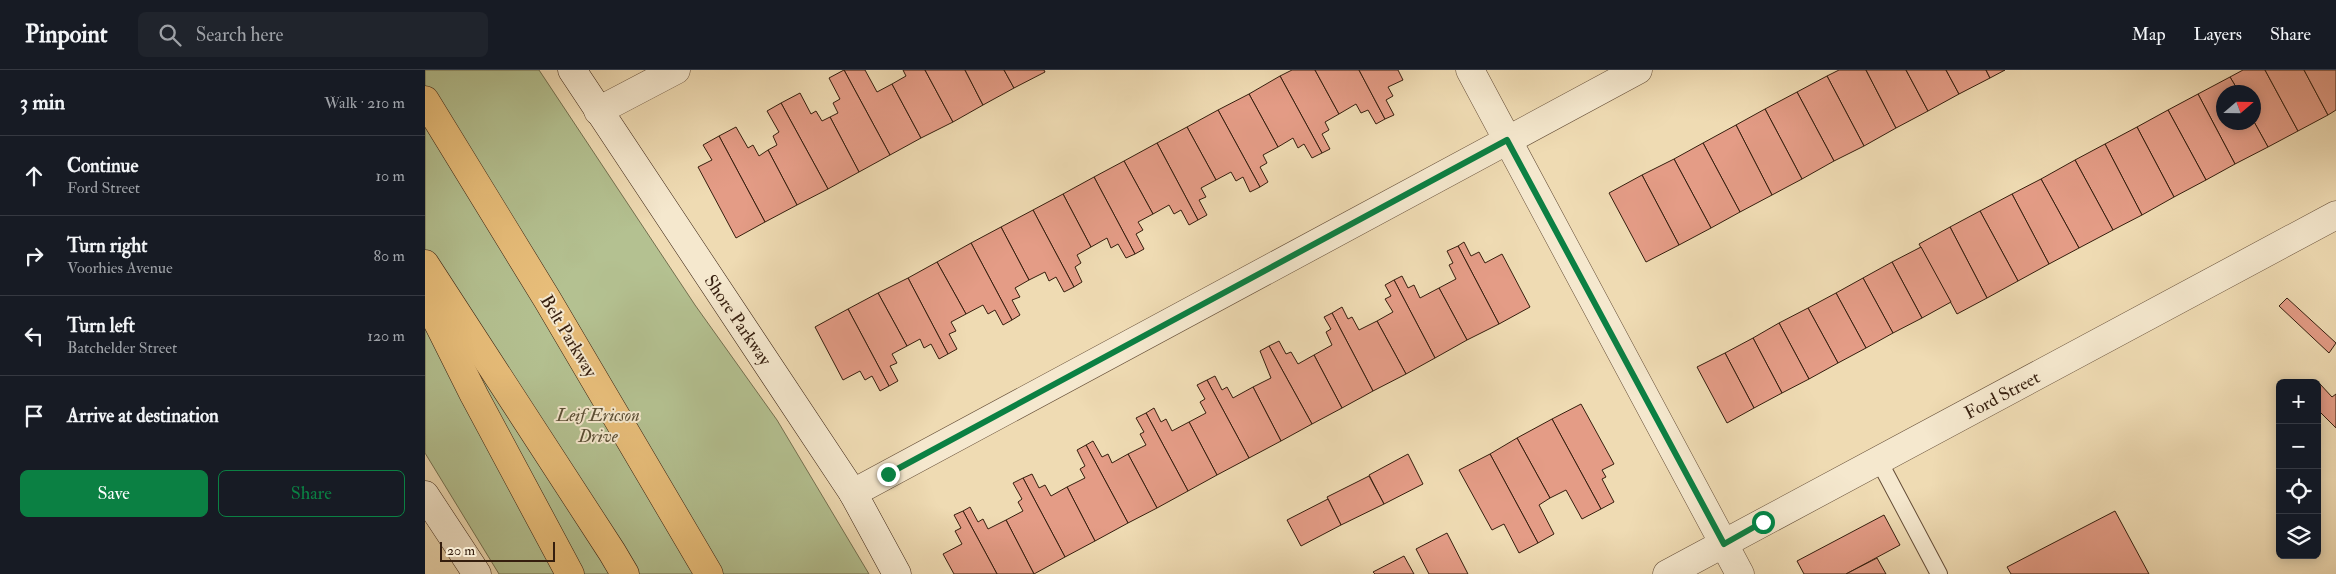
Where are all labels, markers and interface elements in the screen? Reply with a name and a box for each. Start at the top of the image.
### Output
search box [138,12,488,57]
text: Pinpoint [25,19,108,50]
icon: search [156,21,184,49]
text: Search here [196,23,283,47]
text: Map [2132,23,2166,46]
text: Layers [2194,23,2242,46]
text: Share [2270,23,2311,46]
north arrow [2216,85,2261,130]
text: 3 min [20,89,65,116]
text: Walk · 210 m [324,93,405,113]
text: Continue [67,154,138,178]
icon: ahead [20,162,48,190]
text: 10 m [375,166,405,186]
text: Ford Street [67,178,140,198]
text: Turn right [67,234,147,258]
icon: right [20,242,48,270]
text: 80 m [374,246,405,266]
text: Voorhies Avenue [67,258,173,278]
street label: Shore Parkway [699,270,777,371]
street label: Belt Parkway [535,291,603,383]
text: Turn left [67,314,135,338]
icon: left [20,322,48,350]
text: 120 m [367,326,405,346]
text: Batchelder Street [67,338,177,358]
street label: Ford Street [1961,366,2044,425]
map controls [2276,379,2321,559]
button: + [2276,379,2321,424]
icon: arrive [20,402,48,430]
text: Arrive at destination [67,404,219,428]
park label: Leif Ericson Drive [555,404,640,448]
button: − [2276,424,2321,469]
route end [877,463,900,486]
button: locate [2276,469,2321,514]
button: Save [20,470,208,517]
button: Share [218,470,405,517]
route start [1752,511,1775,534]
button: layers [2276,514,2321,559]
scale bar [440,539,555,562]
text: 20 m [447,542,475,559]

